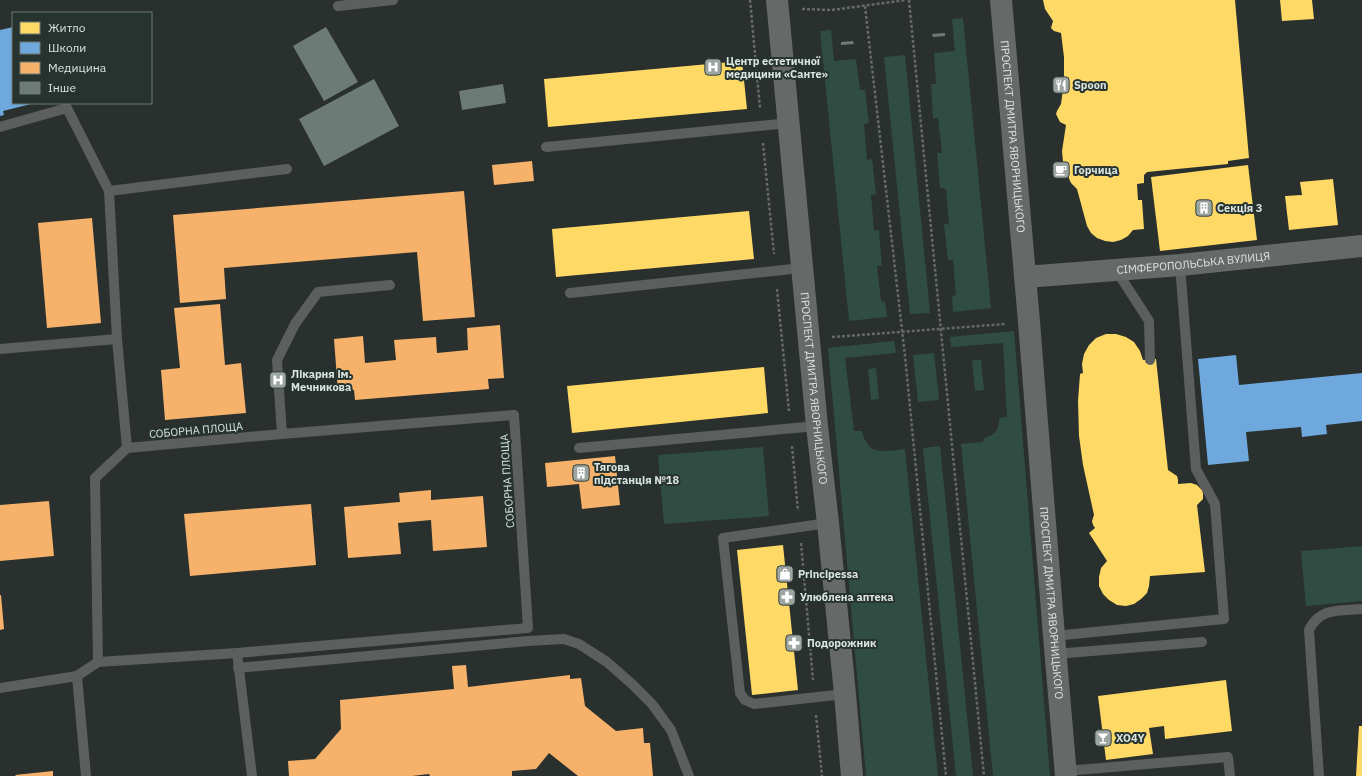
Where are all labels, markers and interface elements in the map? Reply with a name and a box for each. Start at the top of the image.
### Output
legend [12,12,152,104]
text: Житло [48,20,86,35]
text: Школи [48,40,86,55]
street label: ПРОСПЕКТ ДМИТРА ЯВОРНИЦЬКОГО [998,40,1028,233]
place label: Центр естетичної медицини «Санте» [726,54,828,81]
hospital icon: Центр естетичної медицини «Санте» [703,57,723,77]
text: Медицина [48,60,107,75]
restaurant icon: Spoon [1051,75,1071,95]
place label: Spoon [1074,78,1107,92]
text: Інше [48,80,76,95]
cafe icon: Горчица [1051,160,1071,180]
place label: Горчица [1074,163,1118,177]
building icon: Секція 3 [1194,198,1214,218]
place label: Секція 3 [1217,201,1262,215]
street label: СІМФЕРОПОЛЬСЬКА ВУЛИЦЯ [1116,249,1271,277]
street label: ПРОСПЕКТ ДМИТРА ЯВОРНИЦЬКОГО [797,292,831,485]
place label: Лікарня ім. Мечникова [291,367,352,394]
hospital icon: Лікарня ім. Мечникова [268,370,288,390]
street label: СОБОРНА ПЛОЩА [148,419,244,441]
street label: СОБОРНА ПЛОЩА [497,433,517,529]
place label: Тягова пiдстанцiя №18 [594,460,679,487]
building icon: Тягова пiдстанцiя №18 [571,463,591,483]
street label: ПРОСПЕКТ ДМИТРА ЯВОРНИЦЬКОГО [1037,506,1066,700]
shop icon: Principessa [775,564,795,584]
place label: Principessa [798,567,858,581]
pharmacy icon: Улюблена аптека [777,587,797,607]
place label: Улюблена аптека [800,590,893,604]
pharmacy icon: Подорожник [784,633,804,653]
place label: Подорожник [807,636,877,650]
bar icon: XO4Y [1093,728,1113,748]
place label: XO4Y [1116,731,1146,745]

